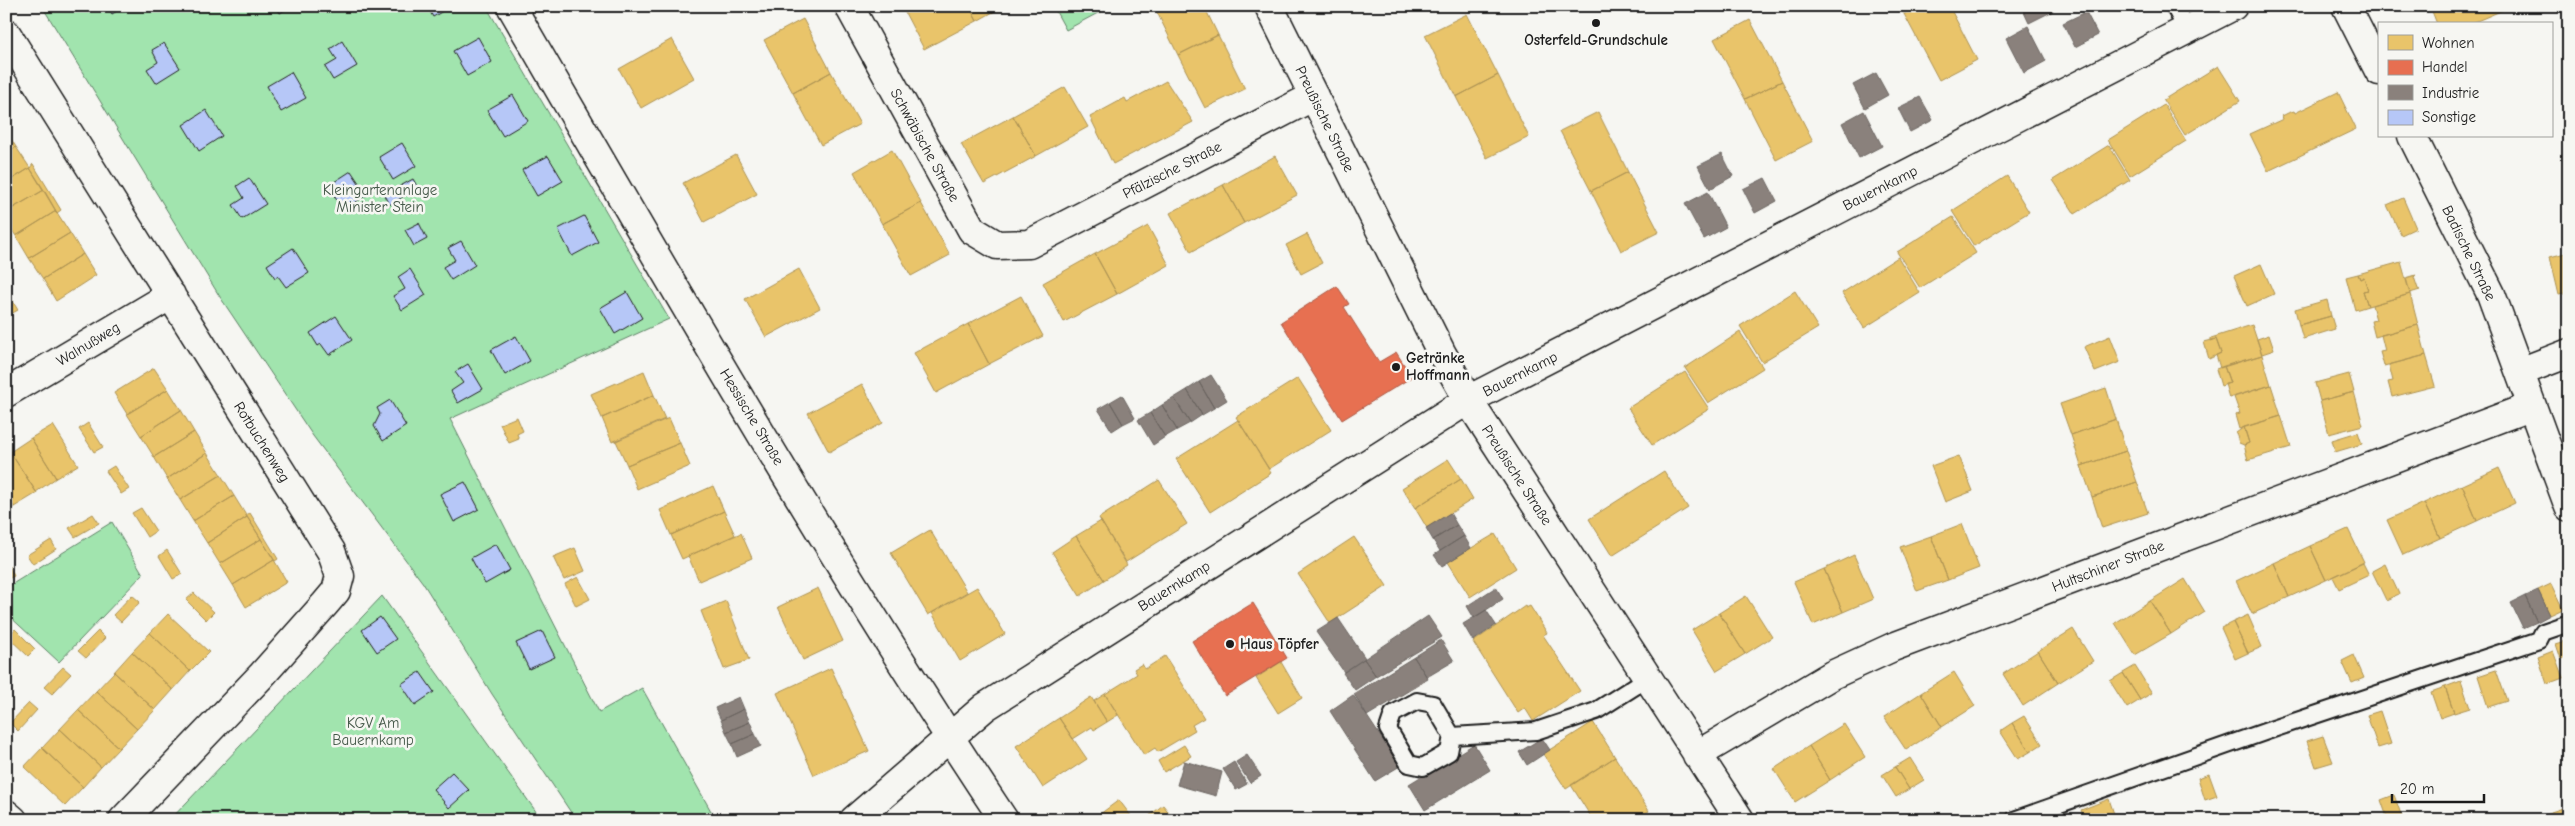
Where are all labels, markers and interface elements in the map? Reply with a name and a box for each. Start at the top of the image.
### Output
marker: Osterfeld-Grundschule [1590,17,1602,29]
legend [2378,22,2552,138]
place label: Osterfeld-Grundschule [1524,31,1668,49]
text: Wohnen [2422,34,2475,52]
text: Handel [2422,58,2468,76]
street label: Preußische Straße [1292,63,1359,175]
text: Industrie [2422,84,2480,102]
street label: Schwäbische Straße [886,85,964,205]
text: Sonstige [2422,108,2476,126]
street label: Pfälzische Straße [1120,137,1225,203]
street label: Bauernkamp [1840,161,1920,215]
park label: Kleingartenanlage Minister Stein [323,181,438,216]
street label: Badische Straße [2438,202,2500,304]
street label: Walnußweg [53,318,123,370]
street label: Bauernkamp [1480,347,1560,401]
place label: Getränke Hoffmann [1406,349,1470,384]
marker: Getränke Hoffmann [1390,361,1402,373]
street label: Hessische Straße [716,365,788,469]
street label: Rotbuchenweg [230,398,294,486]
street label: Preußische Straße [1478,421,1556,529]
street label: Hultschiner Straße [2049,536,2167,596]
street label: Bauernkamp [1135,557,1213,615]
place label: Haus Töpfer [1240,635,1319,653]
marker: Haus Töpfer [1224,638,1236,650]
park label: KGV Am Bauernkamp [332,714,414,749]
scale bar [2392,771,2485,803]
text: 20 m [2400,780,2434,798]

